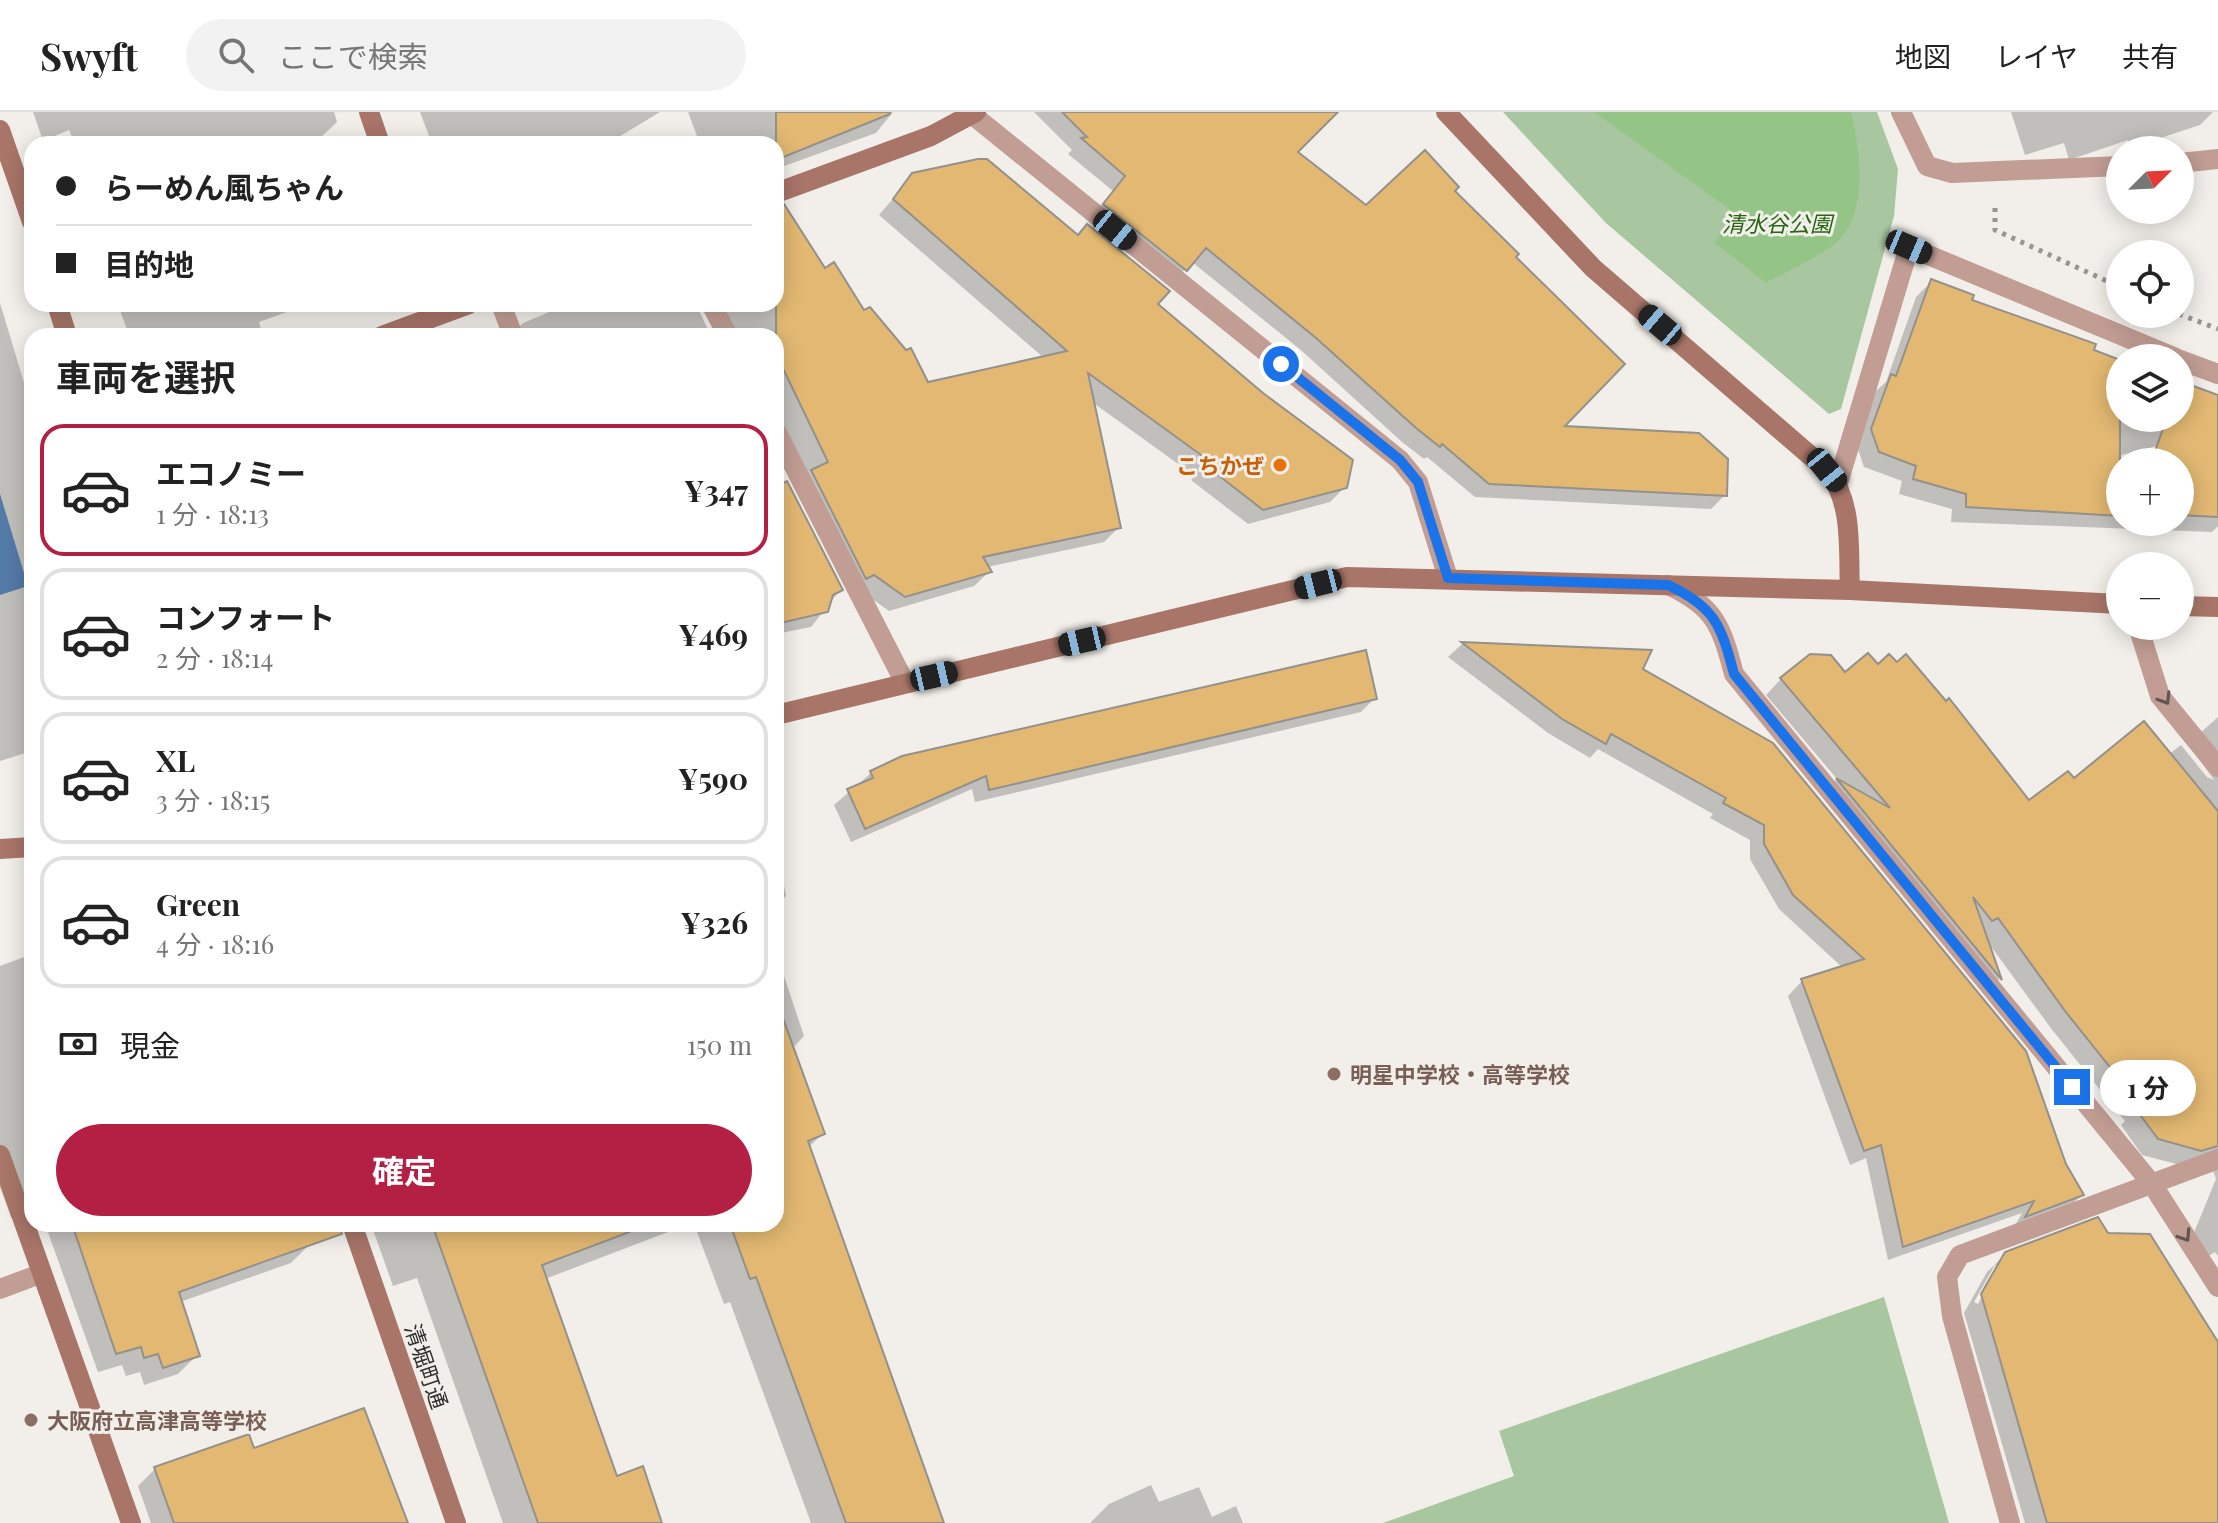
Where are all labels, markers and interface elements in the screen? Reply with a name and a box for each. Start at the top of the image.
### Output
search box [186,19,746,91]
text: Swyft [40,30,138,81]
icon: search [214,33,258,77]
text: ここで検索 [278,36,428,76]
text: 地図 [1895,37,1951,74]
text: レイヤ [1995,37,2078,74]
text: 共有 [2122,37,2178,74]
north arrow [2106,136,2194,224]
map controls [2106,136,2194,640]
text: らーめん風ちゃん [104,167,344,207]
car [1089,206,1141,254]
park label: 清水谷公園 [1722,208,1835,238]
car [1882,227,1936,267]
button: locate [2106,240,2194,328]
text: 目的地 [104,244,194,284]
car [1634,300,1686,350]
button: layers [2106,344,2194,432]
route start [1263,346,1299,382]
text: 車両を選択 [56,352,236,400]
car [1803,444,1851,496]
button: + [2106,448,2194,536]
place label: こちかぜ [1176,450,1264,480]
text: エコノミー [156,453,306,493]
icon: car [60,454,132,526]
marker: こちかぜ [1271,456,1289,474]
text: ¥347 [684,470,748,510]
text: 1 分 · 18:13 [156,496,269,531]
button: − [2106,552,2194,640]
car [1292,567,1344,601]
text: コンフォート [156,597,335,637]
icon: car [60,598,132,670]
text: ¥469 [678,614,748,654]
car [1056,624,1108,658]
text: 2 分 · 18:14 [156,640,273,675]
car [908,659,960,693]
one-way arrow [2155,690,2170,704]
text: XL [156,740,195,780]
icon: car [60,742,132,814]
text: ¥590 [678,758,748,798]
text: 3 分 · 18:15 [156,782,270,817]
text: Green [156,884,240,924]
icon: car [60,886,132,958]
text: ¥326 [681,902,748,942]
text: 4 分 · 18:16 [156,926,274,961]
icon: cash [56,1022,100,1066]
text: 現金 [120,1025,180,1065]
text: 150 m [687,1027,752,1062]
place label: 明星中学校・高等学校 [1350,1059,1570,1089]
callout: 1 分 [2100,1059,2196,1115]
marker: 明星中学校・高等学校 [1325,1065,1343,1083]
route end [2054,1069,2090,1105]
text: 1 分 [2127,1070,2169,1105]
button: 確定 [56,1124,752,1216]
one-way arrow [2175,1227,2190,1242]
street label: 清堀町通 [398,1320,456,1412]
place label: 大阪府立高津高等学校 [47,1405,267,1435]
marker: 大阪府立高津高等学校 [22,1411,40,1429]

